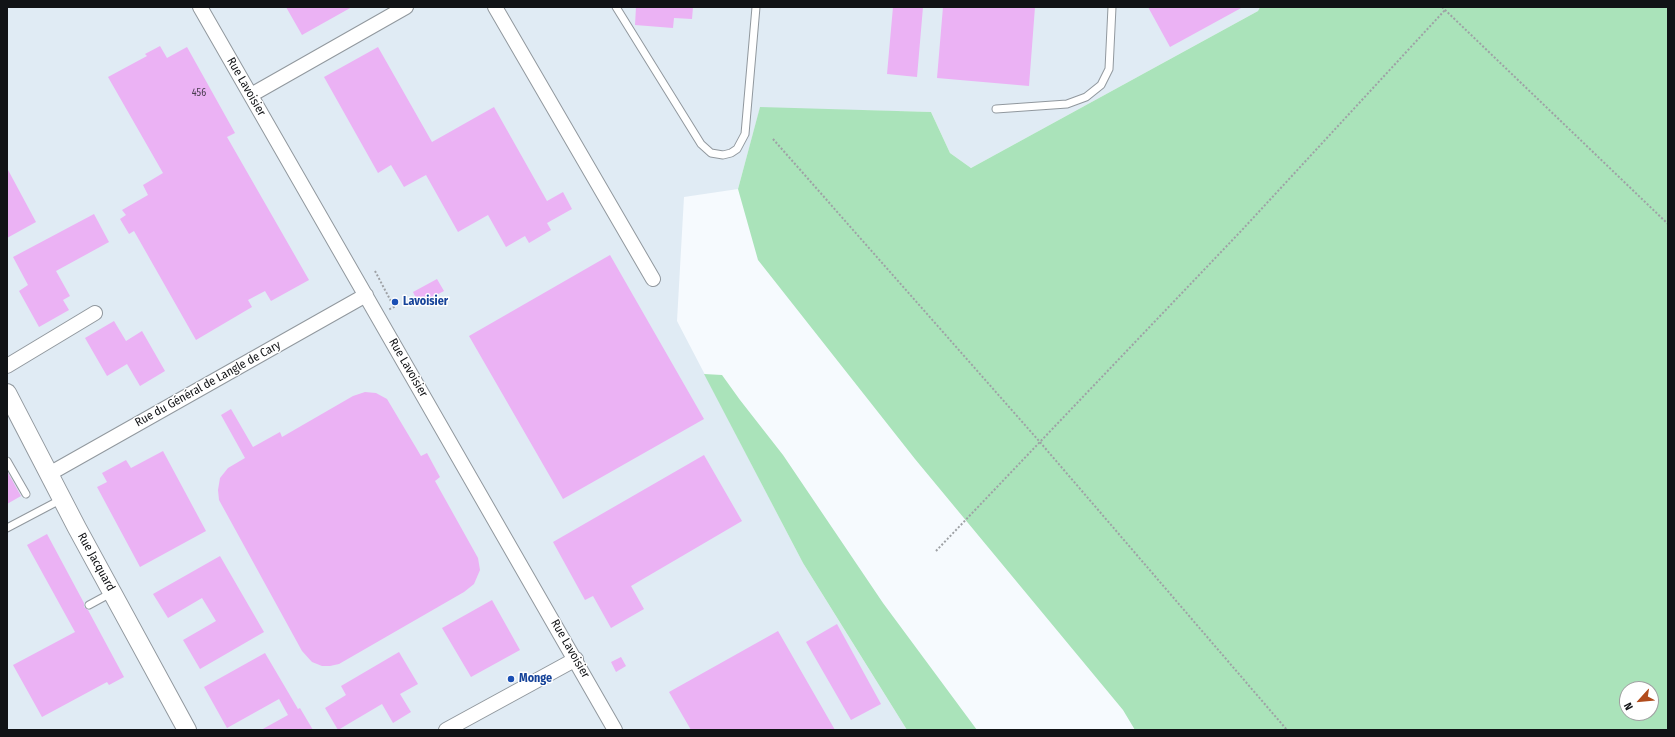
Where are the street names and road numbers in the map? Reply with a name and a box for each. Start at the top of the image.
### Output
street label: Rue Lavoisier [223,55,269,119]
street label: Rue Lavoisier [385,336,431,400]
street label: Rue du Général de Langle de Cary [133,338,283,430]
street label: Rue Jacquard [74,530,118,594]
street label: Rue Lavoisier [547,617,593,681]

